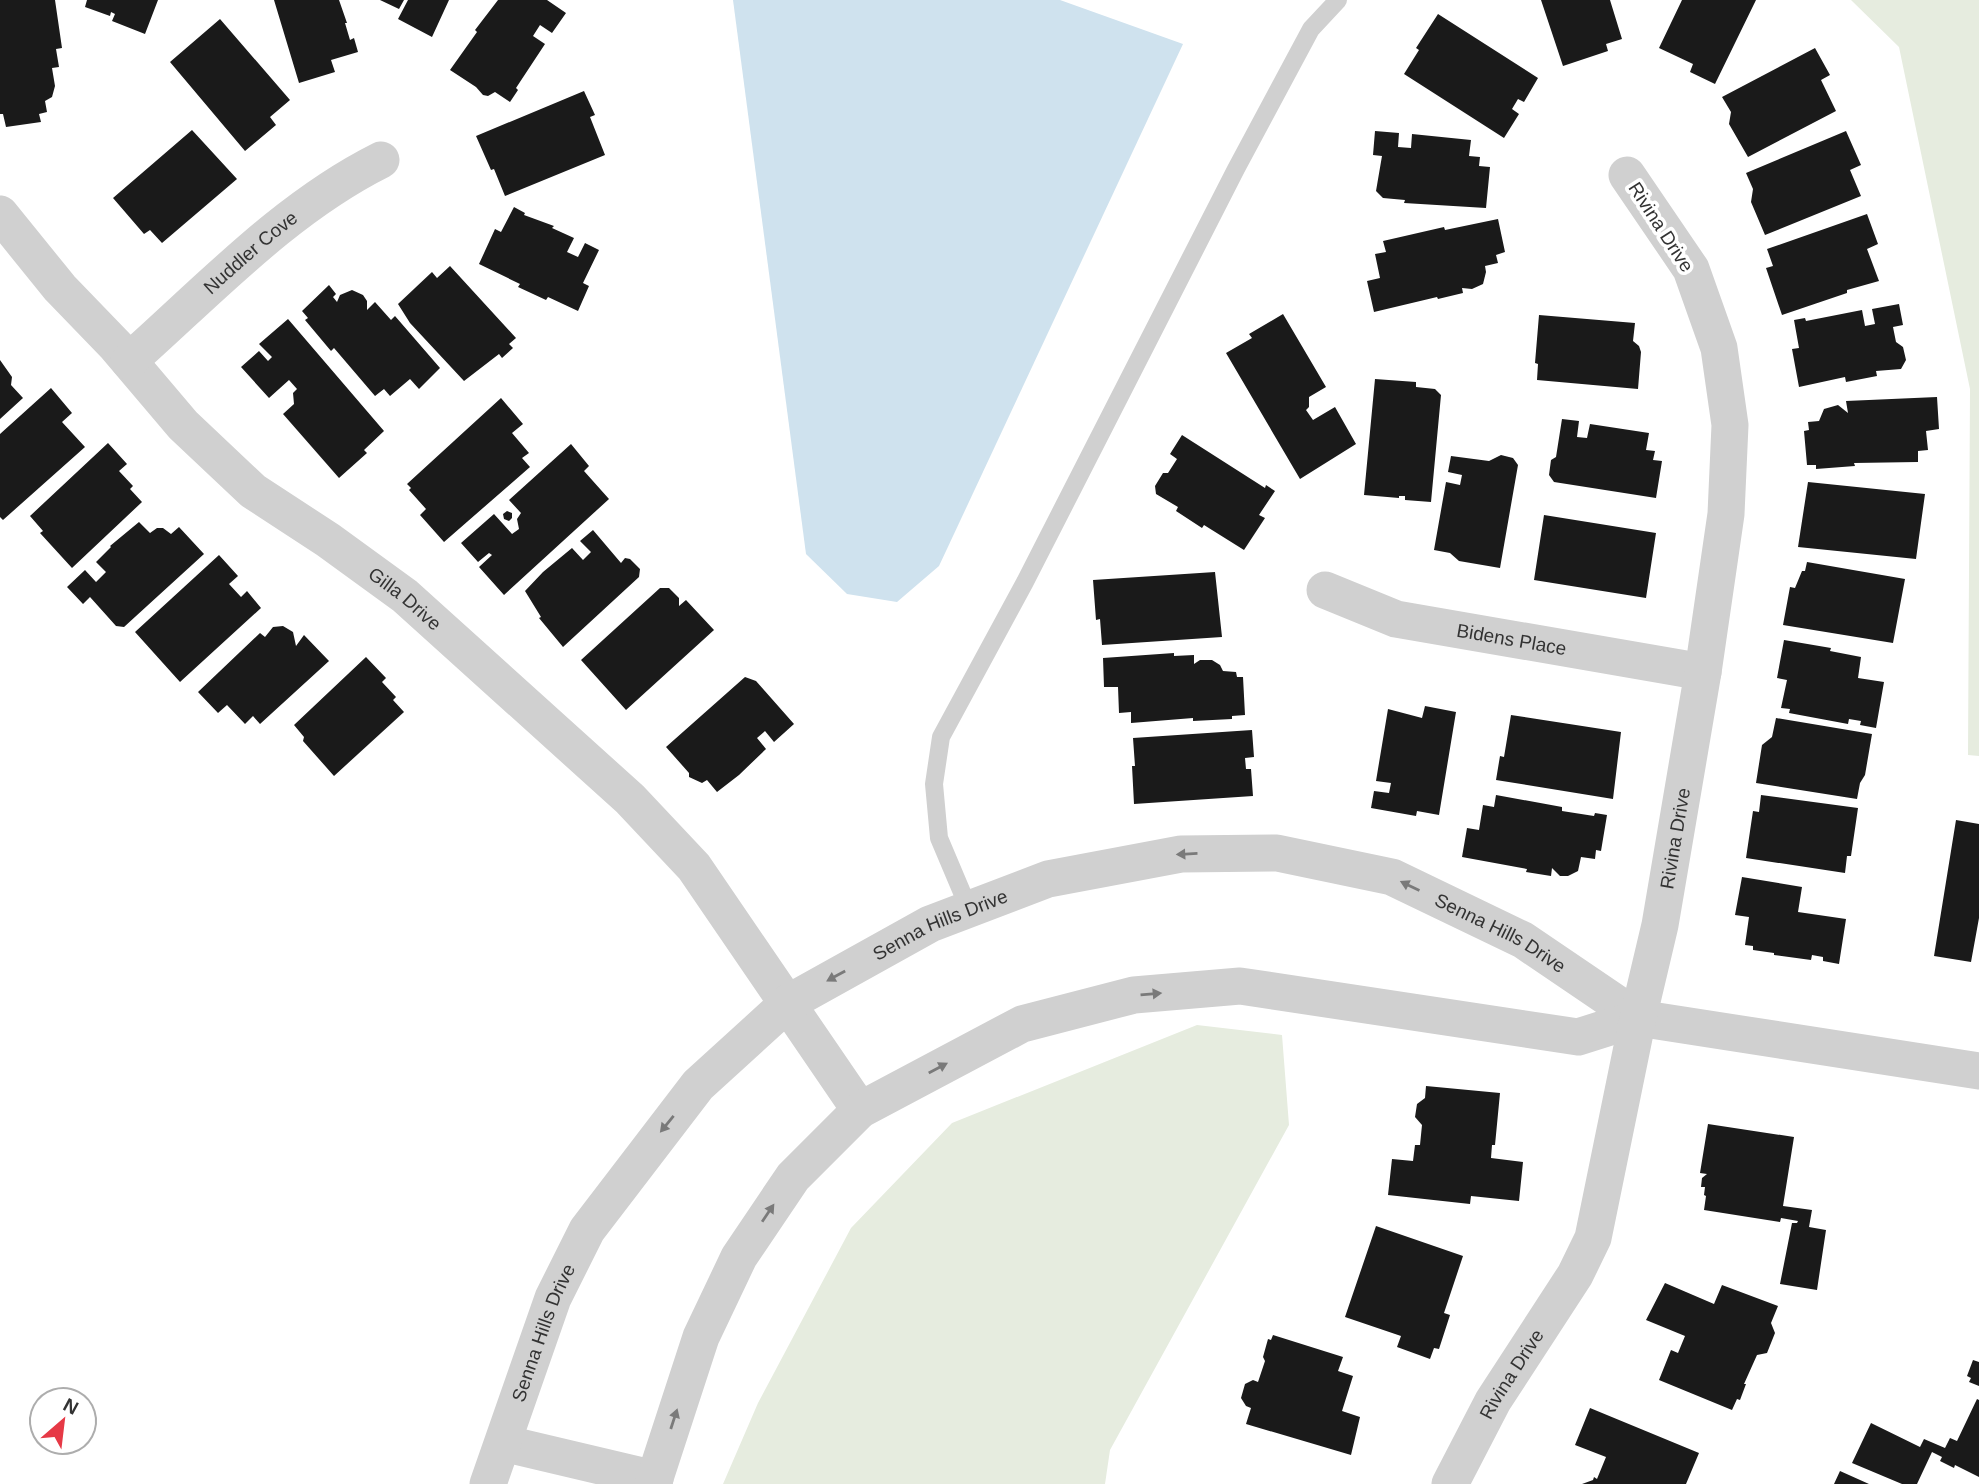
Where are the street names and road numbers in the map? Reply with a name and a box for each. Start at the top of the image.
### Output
street label: Rivina Drive [1624,178,1698,276]
street label: Nuddler Cove [199,206,301,298]
street label: Gilla Drive [365,563,446,634]
street label: Bidens Place [1455,619,1568,659]
street label: Rivina Drive [1656,786,1694,891]
street label: Senna Hills Drive [869,885,1010,964]
street label: Senna Hills Drive [1432,889,1570,977]
street label: Senna Hills Drive [507,1260,579,1404]
street label: Rivina Drive [1475,1325,1547,1422]

